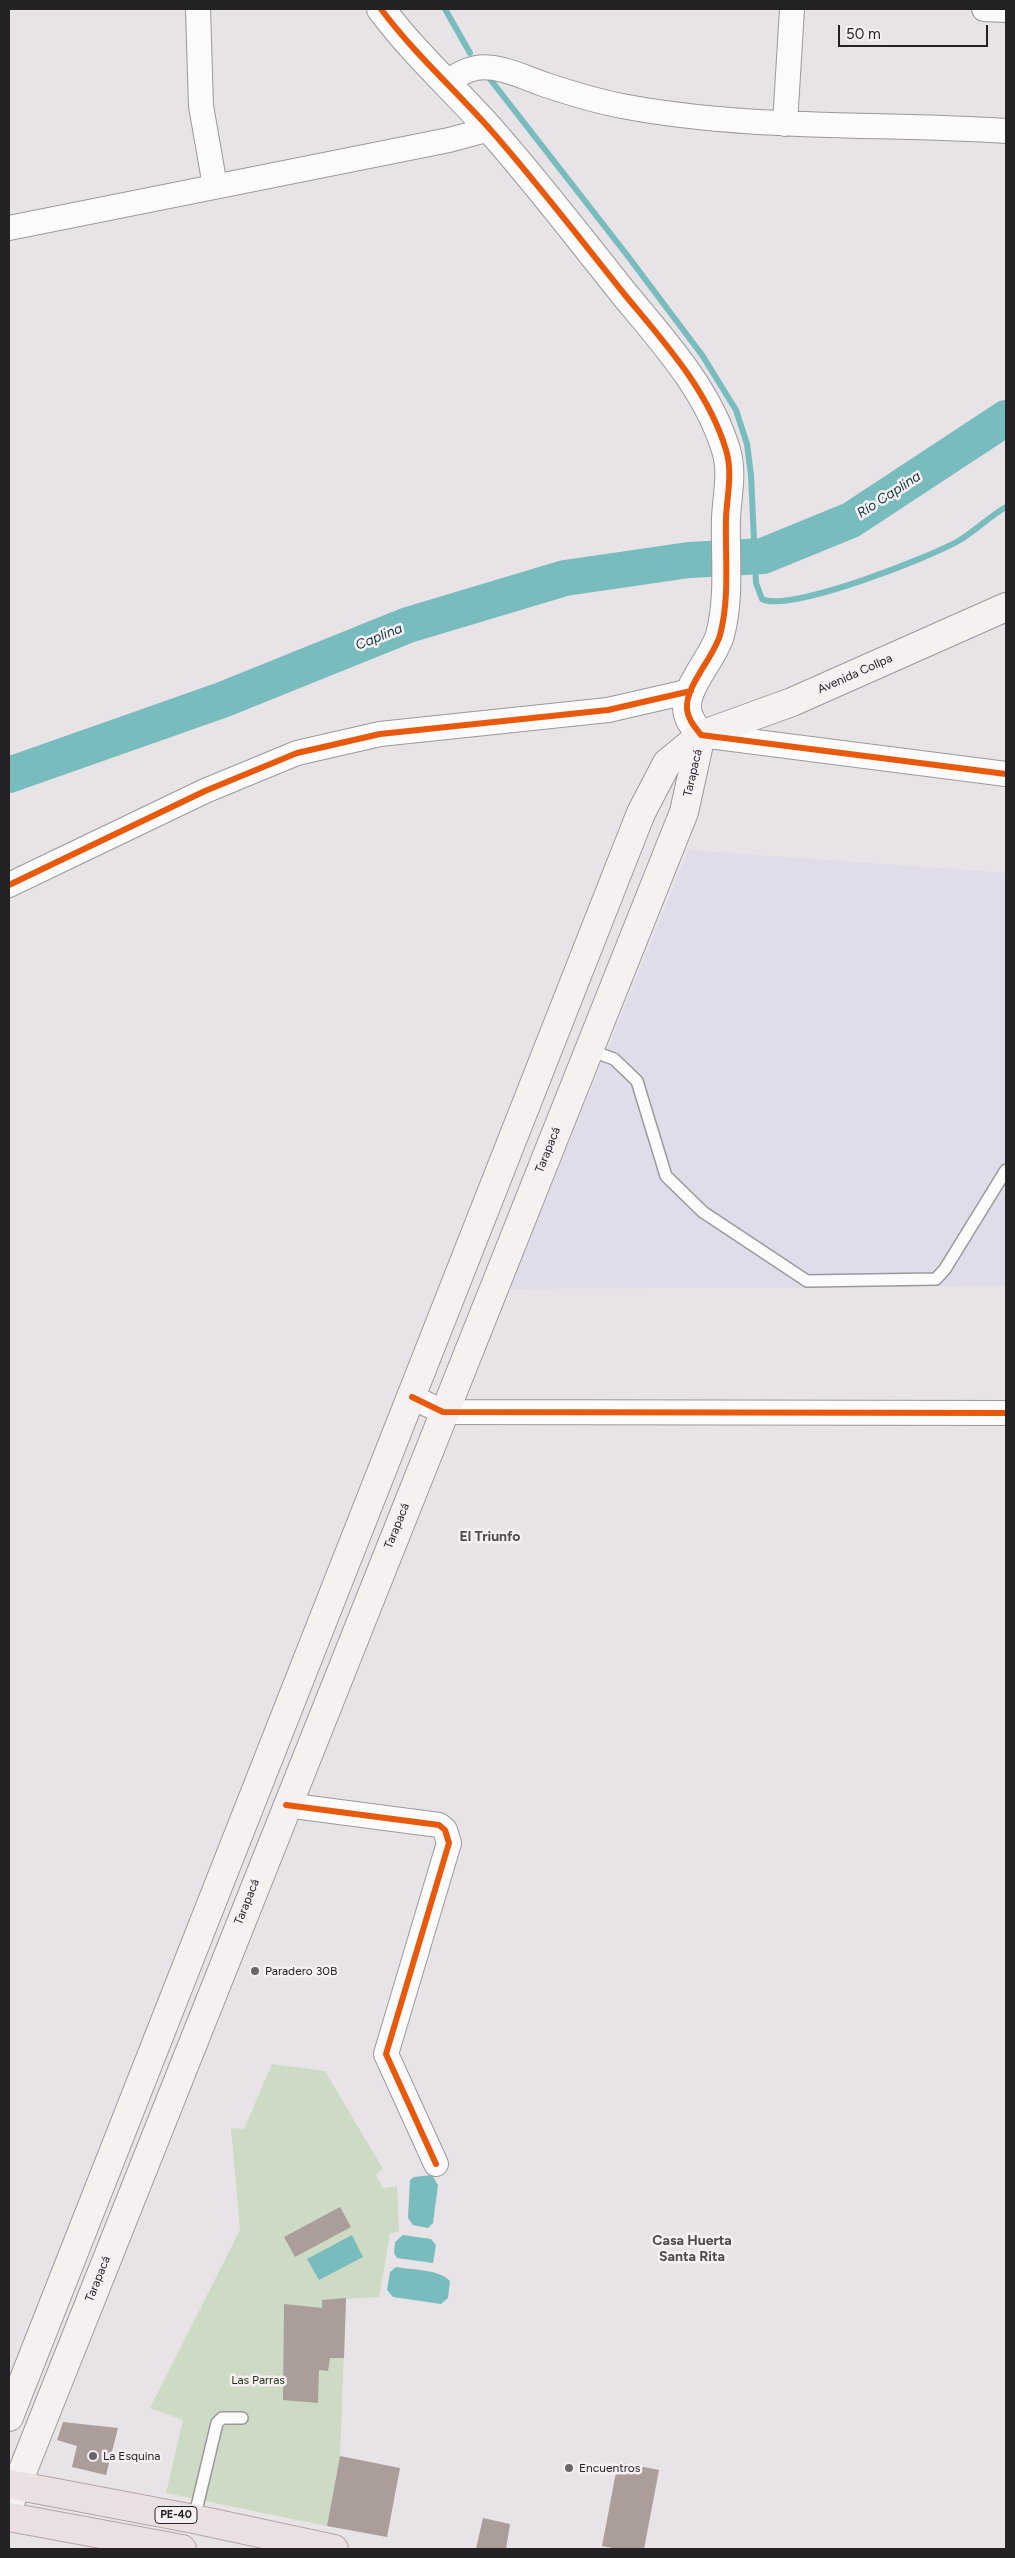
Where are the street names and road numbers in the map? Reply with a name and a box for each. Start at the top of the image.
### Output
street label: Avenida Collpa [815,651,895,697]
street label: Tarapacá [681,748,705,798]
street label: Tarapacá [532,1125,564,1175]
street label: Tarapacá [381,1501,413,1551]
street label: Tarapacá [231,1877,263,1927]
street label: Tarapacá [82,2254,114,2304]
road number: PE-40 [155,2506,197,2524]

